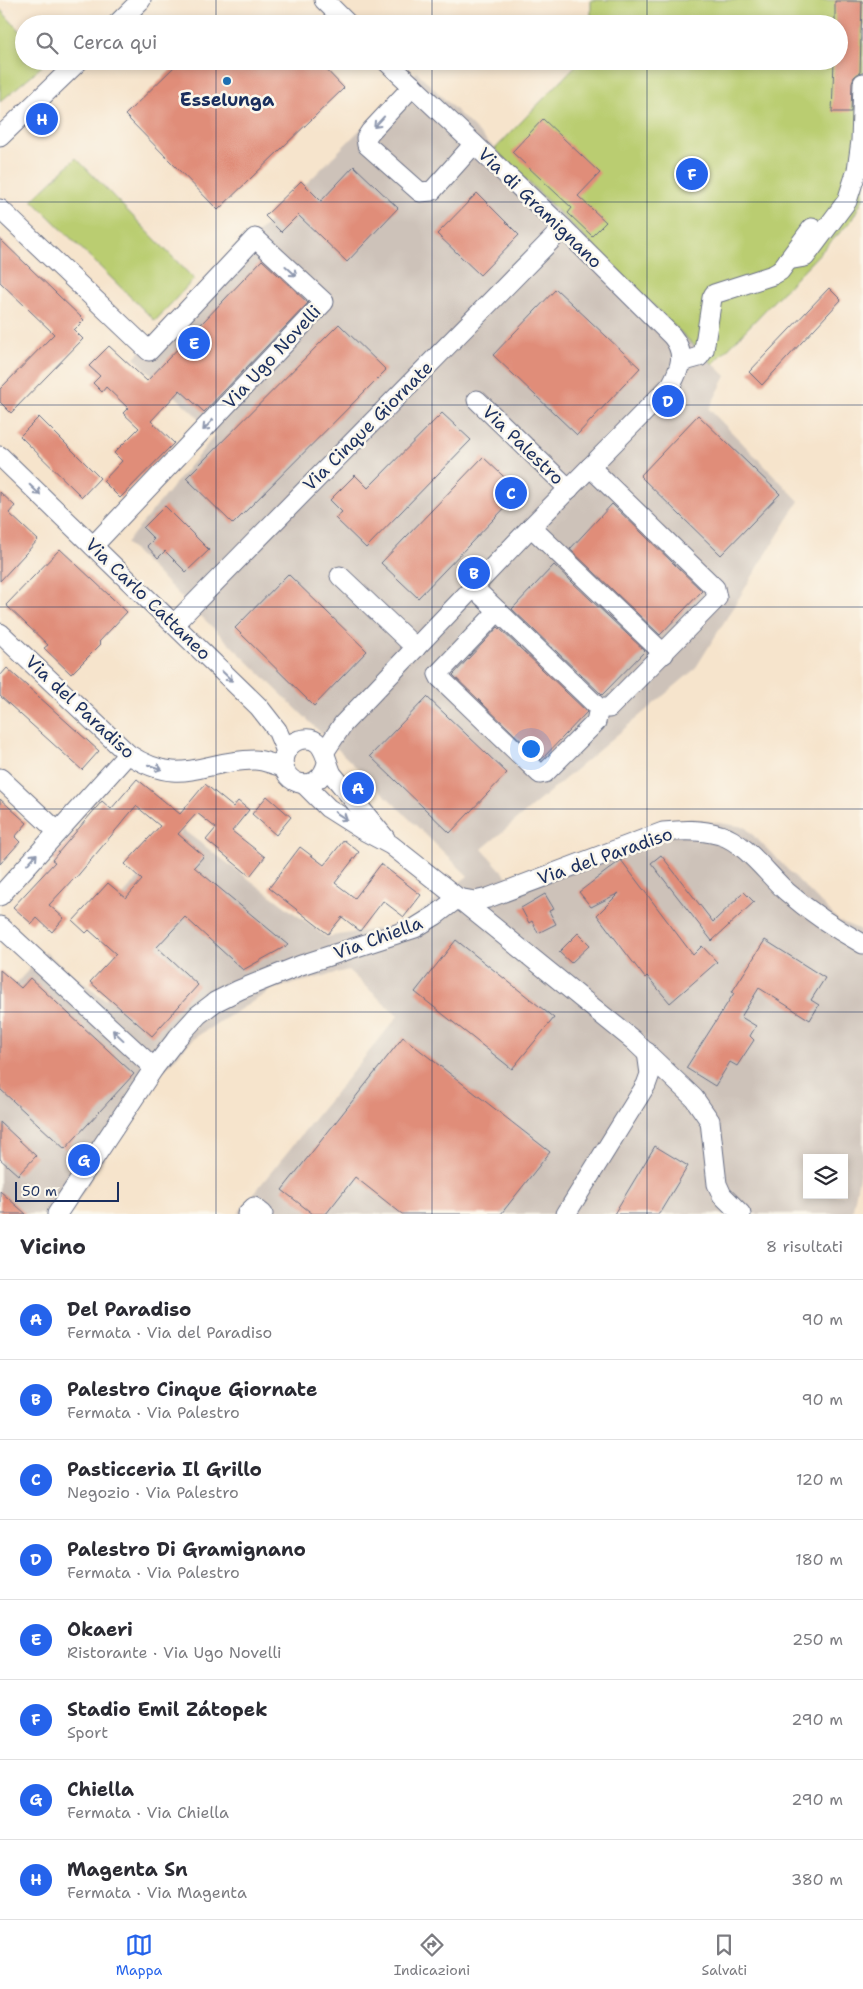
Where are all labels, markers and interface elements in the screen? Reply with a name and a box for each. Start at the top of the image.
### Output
search box [15,15,848,70]
icon: search [33,29,61,57]
text: Cerca qui [73,30,157,55]
marker: Esselunga [221,75,233,87]
place label: Esselunga [180,88,275,112]
pin: H [26,100,58,138]
one-way arrow [373,115,385,128]
street label: Via di Gramignano [473,142,607,274]
pin: F [676,155,708,193]
one-way arrow [284,265,297,277]
street label: Via Ugo Novelli [218,300,326,414]
pin: E [178,324,210,362]
street label: Via Cinque Giornate [298,356,438,496]
pin: D [652,382,684,420]
street label: Via Palestro [477,400,569,490]
one-way arrow [202,419,214,431]
pin: C [495,474,527,512]
one-way arrow [29,484,41,496]
street label: Via Carlo Cattaneo [80,533,216,665]
pin: B [458,554,490,592]
street label: Via del Paradiso [20,650,140,764]
one-way arrow [221,670,233,682]
your location [518,736,544,762]
one-way arrow [146,763,162,773]
pin: A [342,769,374,807]
one-way arrow [333,811,347,821]
street label: Via del Paradiso [534,822,676,890]
one-way arrow [27,853,38,866]
street label: Via Chiella [330,911,426,965]
one-way arrow [112,1029,125,1041]
pin: G [68,1141,100,1179]
map controls [803,1154,848,1199]
button: layers [803,1154,848,1199]
scale bar [15,1179,119,1202]
text: 50 m [22,1182,57,1200]
text: Vicino [20,1233,86,1261]
text: 8 risultati [766,1236,843,1257]
text: Del Paradiso [67,1297,191,1322]
text: A [30,1309,42,1330]
text: 90 m [802,1309,843,1330]
text: Fermata · Via del Paradiso [67,1322,272,1343]
text: Palestro Cinque Giornate [67,1377,317,1402]
text: B [31,1389,41,1410]
text: 90 m [802,1389,843,1410]
text: Fermata · Via Palestro [67,1402,240,1423]
text: Pasticceria Il Grillo [67,1457,262,1482]
text: C [31,1469,41,1490]
text: 120 m [796,1469,843,1490]
text: Negozio · Via Palestro [67,1482,239,1503]
text: Palestro Di Gramignano [67,1537,306,1562]
text: D [30,1549,42,1570]
text: 180 m [795,1549,843,1570]
text: Fermata · Via Palestro [67,1562,240,1583]
text: Okaeri [67,1617,133,1642]
text: E [31,1629,41,1650]
text: 250 m [792,1629,843,1650]
text: Ristorante · Via Ugo Novelli [67,1642,282,1663]
text: Stadio Emil Zátopek [67,1697,268,1722]
text: F [31,1709,41,1730]
text: 290 m [791,1709,843,1730]
text: Sport [67,1722,108,1743]
text: Chiella [67,1777,134,1802]
text: G [30,1789,42,1810]
text: 290 m [791,1789,843,1810]
text: Fermata · Via Chiella [67,1802,229,1823]
text: Magenta Sn [67,1857,188,1882]
text: H [30,1869,42,1890]
text: 380 m [791,1869,843,1890]
text: Fermata · Via Magenta [67,1882,247,1903]
tab: Mappa [116,1931,162,1979]
tab: Indicazioni [394,1931,470,1979]
tab: Salvati [702,1931,747,1979]

